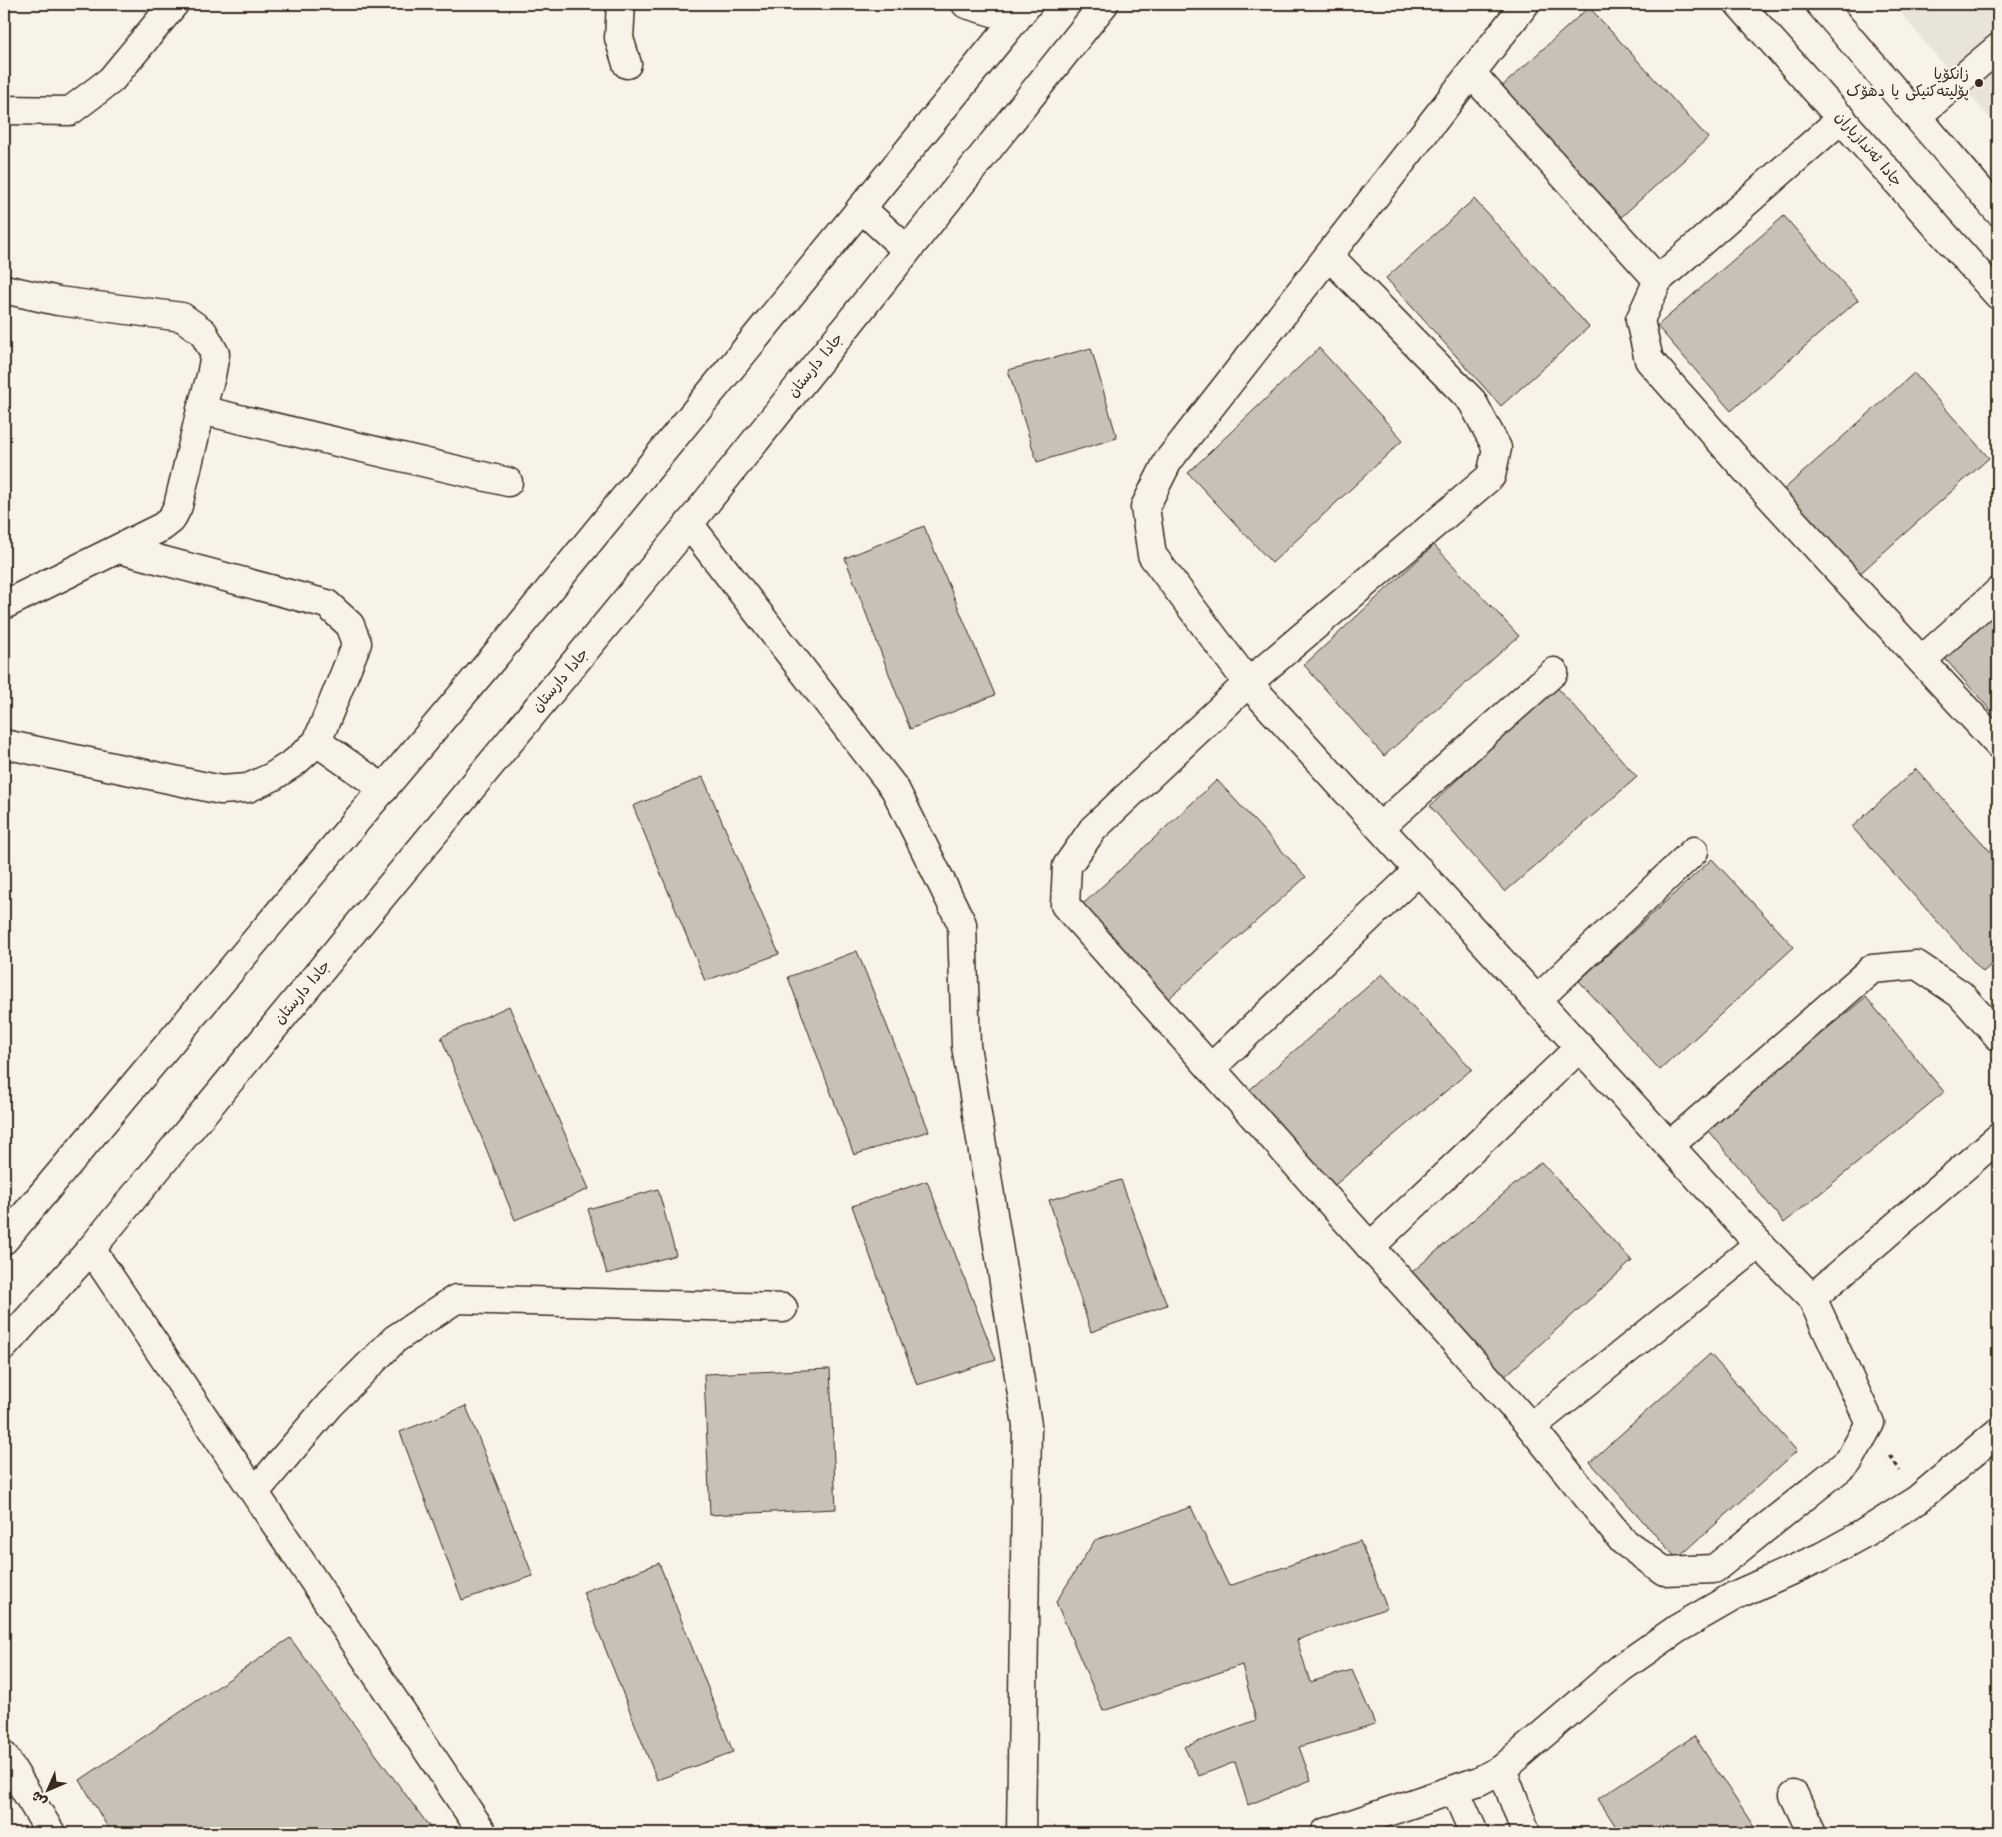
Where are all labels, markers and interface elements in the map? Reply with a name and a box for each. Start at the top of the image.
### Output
place label: زانکۆیا پۆلیتەکنیکی یا دهۆک [1846,64,1969,102]
marker: زانکۆیا پۆلیتەکنیکی یا دهۆک [1973,77,1985,89]
street label: جادا ئەندازیاران [1830,107,1907,191]
street label: جادا دارستان [783,328,848,402]
street label: جادا دارستان [527,644,593,717]
street label: جادا دارستان [269,956,335,1029]
north arrow [22,1764,72,1814]
text: ش [27,1786,52,1811]

